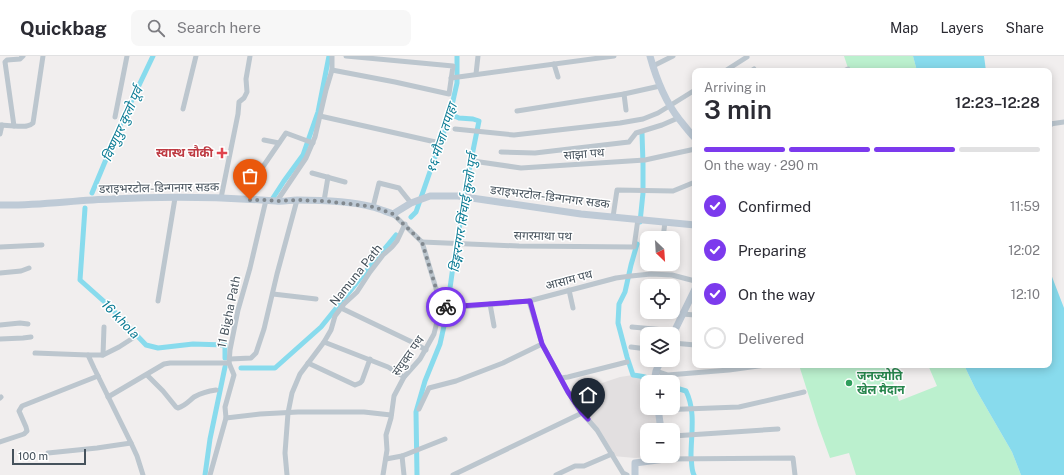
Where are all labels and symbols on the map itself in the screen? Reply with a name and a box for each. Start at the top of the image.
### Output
water label: विष्णुपुर कुलो पूर्व [99,82,148,164]
water label: १६ मौजा तपाहा [423,99,461,175]
place label: स्वास्थ चौकी [156,145,213,160]
street label: साझा पथ [563,146,605,162]
marker: स्वास्थ चौकी [216,147,228,159]
water label: डिङ्गरनगर सिंचाई कुलो पुर्व [447,150,482,274]
pin [233,159,267,200]
street label: डराइभरटोल-डिन्गनगर सडक [98,179,220,196]
street label: डराइभरटोल-डिन्गनगर सडक [488,182,611,211]
street label: सगरमाथा पथ [514,228,573,244]
north arrow [640,231,680,271]
street label: Namuna Path [327,241,385,309]
street label: आसाम पथ [544,267,594,293]
street label: 11 Bigha Path [215,275,243,349]
courier [426,287,466,327]
water label: 16 khola [98,297,143,342]
street label: संयुक्त पथ [389,333,428,379]
place label: जनज्योति खेल मैदान [857,368,905,397]
pin [571,378,605,419]
marker: जनज्योति खेल मैदान [844,378,854,388]
scale bar [12,447,86,466]

